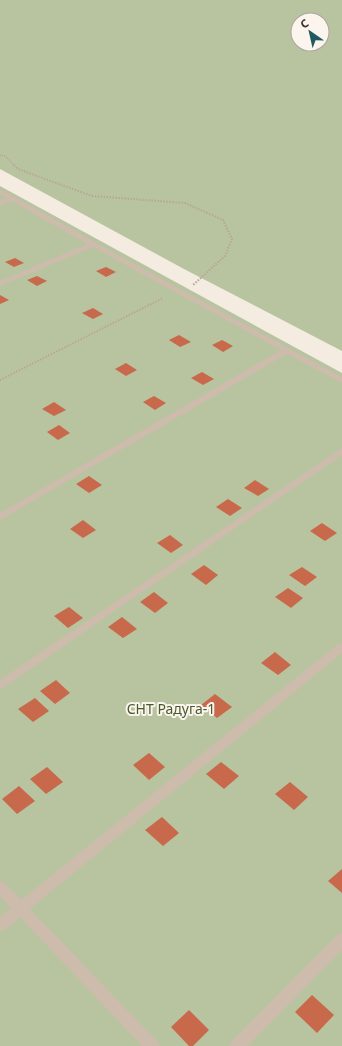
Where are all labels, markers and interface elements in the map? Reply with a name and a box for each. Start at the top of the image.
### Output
north arrow [290,12,330,52]
text: С [297,15,311,32]
park label: СНТ Радуга-1 [127,699,215,718]

